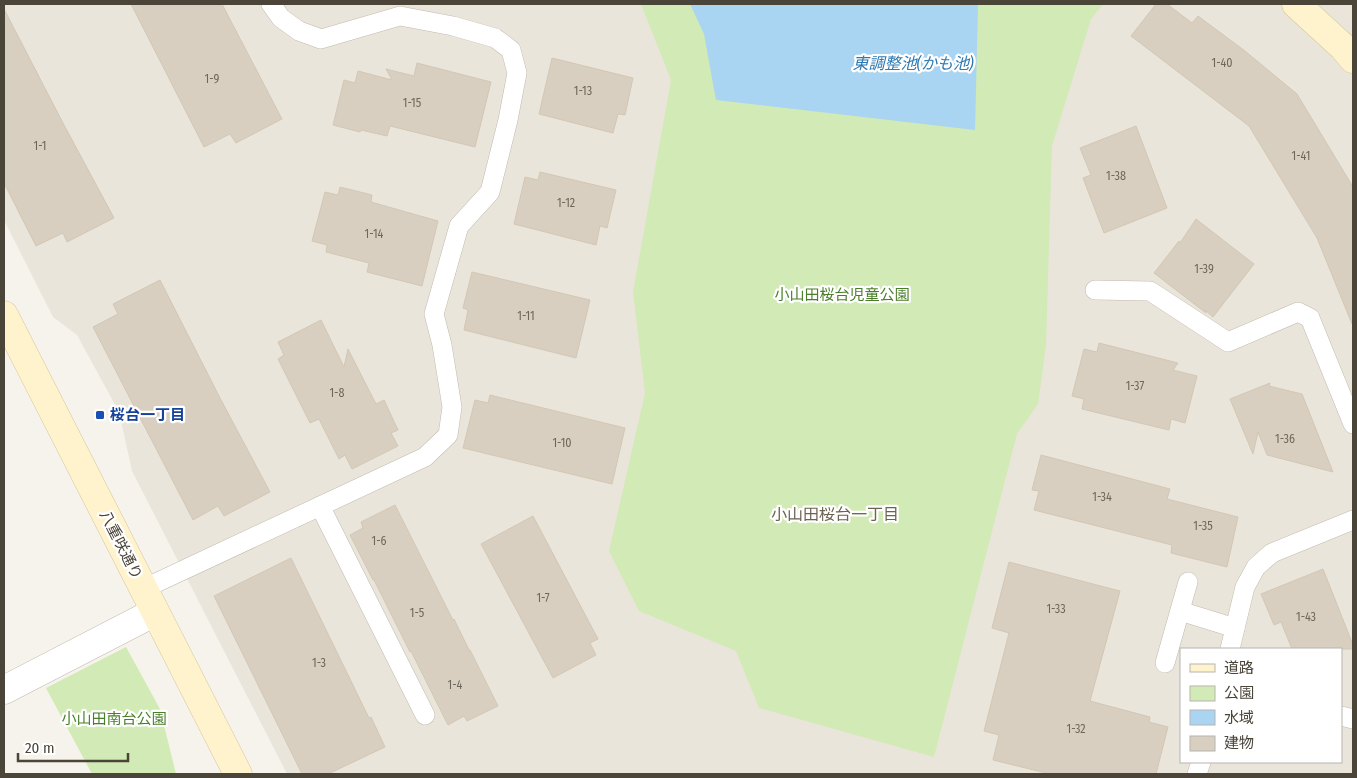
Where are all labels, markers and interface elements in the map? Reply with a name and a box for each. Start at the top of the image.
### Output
water label: 東調整池(かも池) [852,54,974,73]
house number: 1-40 [1211,56,1233,70]
house number: 1-9 [205,72,220,86]
house number: 1-13 [574,84,592,98]
house number: 1-15 [403,96,422,110]
house number: 1-1 [34,139,46,153]
house number: 1-41 [1292,149,1310,163]
house number: 1-38 [1106,169,1126,183]
house number: 1-12 [557,196,575,210]
house number: 1-14 [365,227,384,241]
house number: 1-39 [1194,262,1214,276]
park label: 小山田桜台児童公園 [774,286,910,304]
house number: 1-11 [517,309,535,323]
house number: 1-37 [1126,379,1144,393]
house number: 1-8 [329,386,345,400]
place label: 桜台一丁目 [110,406,185,424]
marker: 桜台一丁目 [94,409,106,421]
house number: 1-36 [1275,432,1295,446]
house number: 1-10 [552,436,572,450]
house number: 1-34 [1092,490,1112,504]
district label: 小山田桜台一丁目 [771,505,899,524]
street label: 八重咲通り [96,507,146,583]
house number: 1-35 [1193,519,1213,533]
house number: 1-6 [371,534,387,548]
house number: 1-7 [536,591,550,605]
house number: 1-33 [1046,602,1066,616]
house number: 1-5 [410,606,425,620]
house number: 1-43 [1296,610,1316,624]
legend [1180,648,1342,763]
house number: 1-3 [312,656,326,670]
text: 道路 [1224,659,1254,677]
house number: 1-4 [448,678,463,692]
text: 公園 [1224,684,1254,702]
text: 水域 [1224,709,1254,727]
park label: 小山田南台公園 [61,710,167,728]
house number: 1-32 [1067,722,1086,736]
scale bar [18,730,128,762]
text: 建物 [1224,734,1254,752]
text: 20 m [25,739,55,757]

